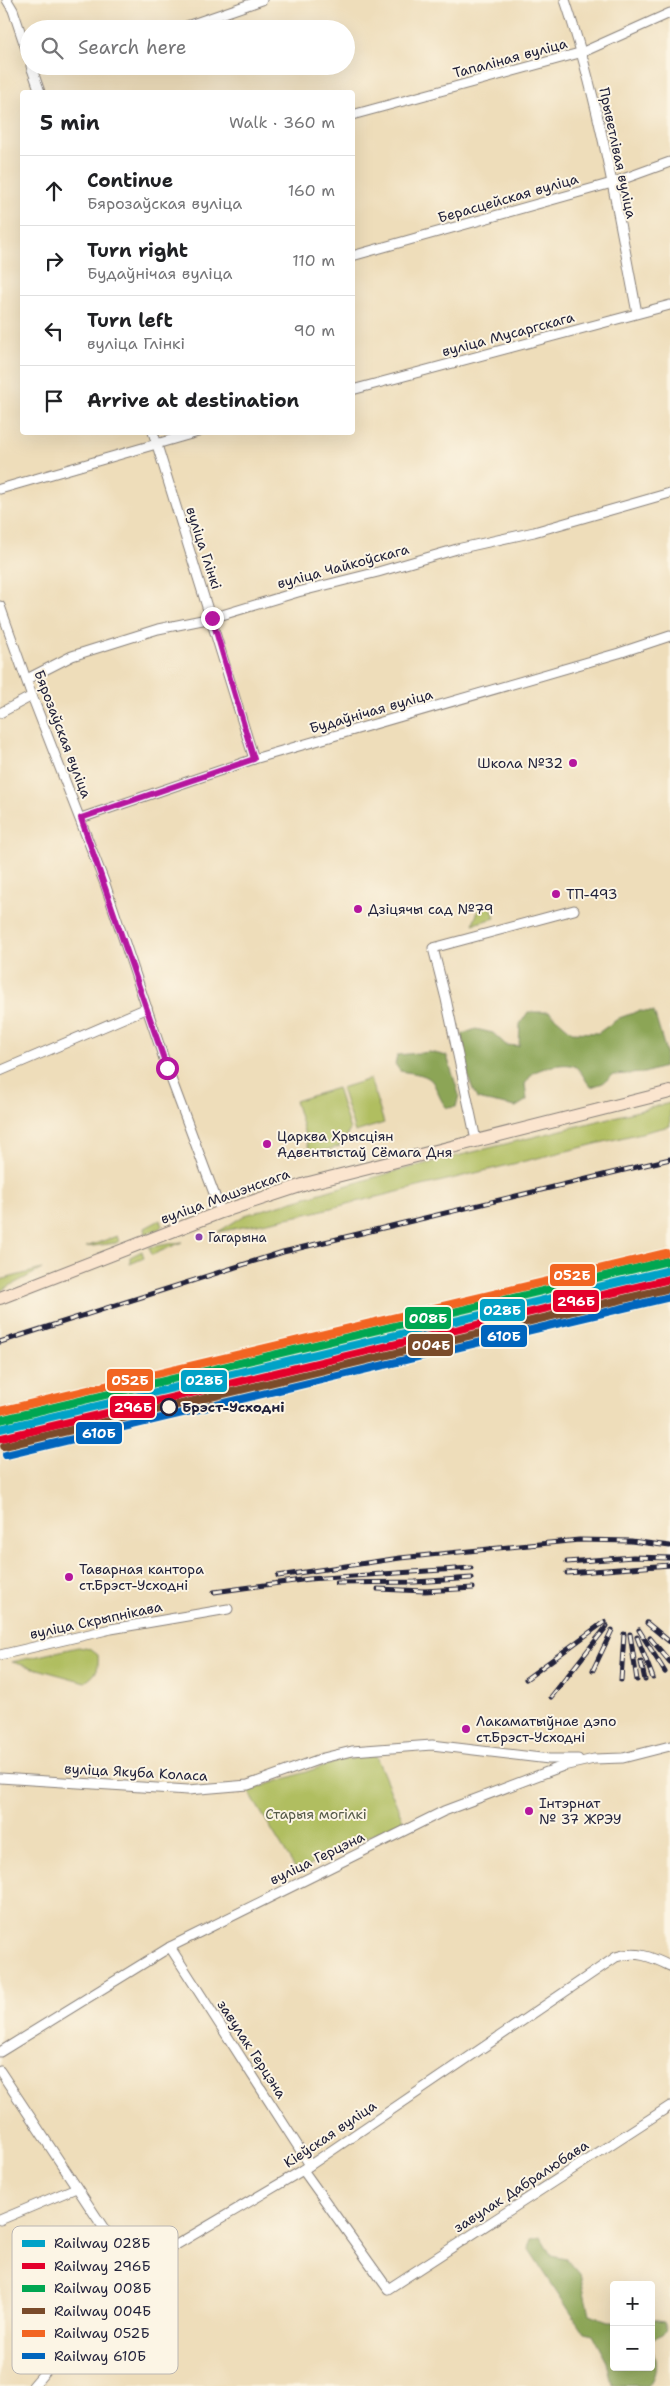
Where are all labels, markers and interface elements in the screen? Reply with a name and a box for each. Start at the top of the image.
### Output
search box [20,20,355,75]
icon: search [38,34,66,62]
street label: Тапаліная вуліца [451,34,569,82]
text: Search here [78,35,187,60]
street label: Прыветлівая вуліца [595,86,641,220]
text: 5 min [40,109,100,137]
text: Walk · 360 m [229,112,335,133]
text: Continue [87,168,173,193]
street label: Берасцейская вуліца [436,169,581,227]
icon: ahead [40,177,68,205]
text: 160 m [288,180,335,201]
text: Бярозаўская вуліца [87,193,242,214]
text: Turn right [87,238,188,263]
icon: right [40,247,68,275]
text: 110 m [292,250,335,271]
text: Будаўнічая вуліца [87,263,233,284]
text: Turn left [87,308,173,333]
street label: вуліца Мусаргскага [440,308,576,360]
icon: left [40,317,68,345]
text: 90 m [294,320,335,341]
text: вуліца Глінкі [87,333,185,354]
icon: arrive [40,387,68,415]
text: Arrive at destination [87,388,299,413]
street label: вуліца Глінкі [182,504,226,592]
street label: вуліца Чайкоўскага [275,540,411,592]
route end [201,607,224,630]
street label: Бярозаўская вуліца [30,667,96,801]
street label: Будаўнічая вуліца [307,685,435,737]
place label: Школа №32 [477,754,563,772]
marker: Школа №32 [567,757,579,769]
place label: ТП-493 [566,885,618,903]
marker: ТП-493 [550,888,562,900]
place label: Дзіцячы сад №79 [368,900,494,918]
marker: Дзіцячы сад №79 [352,903,364,915]
route start [156,1057,179,1080]
place label: Царква Хрысціян Адвентыстаў Сёмага Дня [277,1127,453,1161]
marker: Царква Хрысціян Адвентыстаў Сёмага Дня [261,1138,273,1150]
street label: вуліца Машэнскага [158,1164,292,1228]
place label: Гагарына [208,1229,267,1246]
marker: Гагарына [194,1232,204,1242]
line badge: 052Б [549,1263,596,1287]
text: 052Б [553,1266,591,1284]
line badge: 296Б [552,1289,600,1313]
text: 296Б [557,1292,595,1310]
line badge: 028Б [479,1298,526,1322]
text: 028Б [483,1301,521,1319]
line badge: 008Б [404,1306,452,1330]
text: 008Б [409,1309,447,1327]
line badge: 610Б [480,1324,528,1348]
text: 610Б [487,1327,521,1345]
line badge: 004Б [407,1333,454,1357]
text: 004Б [412,1336,450,1354]
line badge: 052Б [106,1368,154,1392]
line badge: 028Б [180,1369,228,1393]
text: 052Б [111,1371,149,1389]
text: 028Б [185,1371,223,1389]
line badge: 296Б [109,1395,156,1419]
text: 296Б [114,1398,152,1416]
marker: Брэст-Усходні [160,1398,178,1416]
place label: Брэст-Усходні [182,1398,285,1416]
line badge: 610Б [75,1421,123,1445]
text: 610Б [82,1424,116,1442]
place label: Таварная кантора ст.Брэст-Усходні [79,1560,204,1594]
marker: Таварная кантора ст.Брэст-Усходні [63,1571,75,1583]
street label: вуліца Скрыпнікава [28,1597,164,1643]
place label: Лакаматыўнае дэпо ст.Брэст-Усходні [476,1712,616,1746]
marker: Лакаматыўнае дэпо ст.Брэст-Усходні [460,1723,472,1735]
street label: вуліца Якуба Коласа [64,1759,208,1785]
place label: Інтэрнат № 37 ЖРЭУ [539,1794,622,1828]
park label: Старыя могілкі [265,1805,367,1823]
marker: Інтэрнат № 37 ЖРЭУ [523,1805,535,1817]
street label: вуліца Герцэна [267,1827,368,1889]
street label: завулак Герцэна [213,1996,291,2102]
street label: Кіеўская вуліца [280,2096,380,2172]
street label: завулак Дабралюбава [450,2135,592,2236]
legend [12,2226,178,2374]
text: Railway 028Б [54,2234,151,2252]
text: Railway 296Б [54,2257,151,2275]
text: Railway 008Б [54,2279,152,2297]
map controls [610,2281,655,2371]
button: + [610,2281,655,2326]
text: Railway 004Б [54,2302,151,2320]
text: Railway 052Б [54,2324,150,2342]
button: − [610,2326,655,2371]
text: Railway 610Б [54,2347,146,2365]

